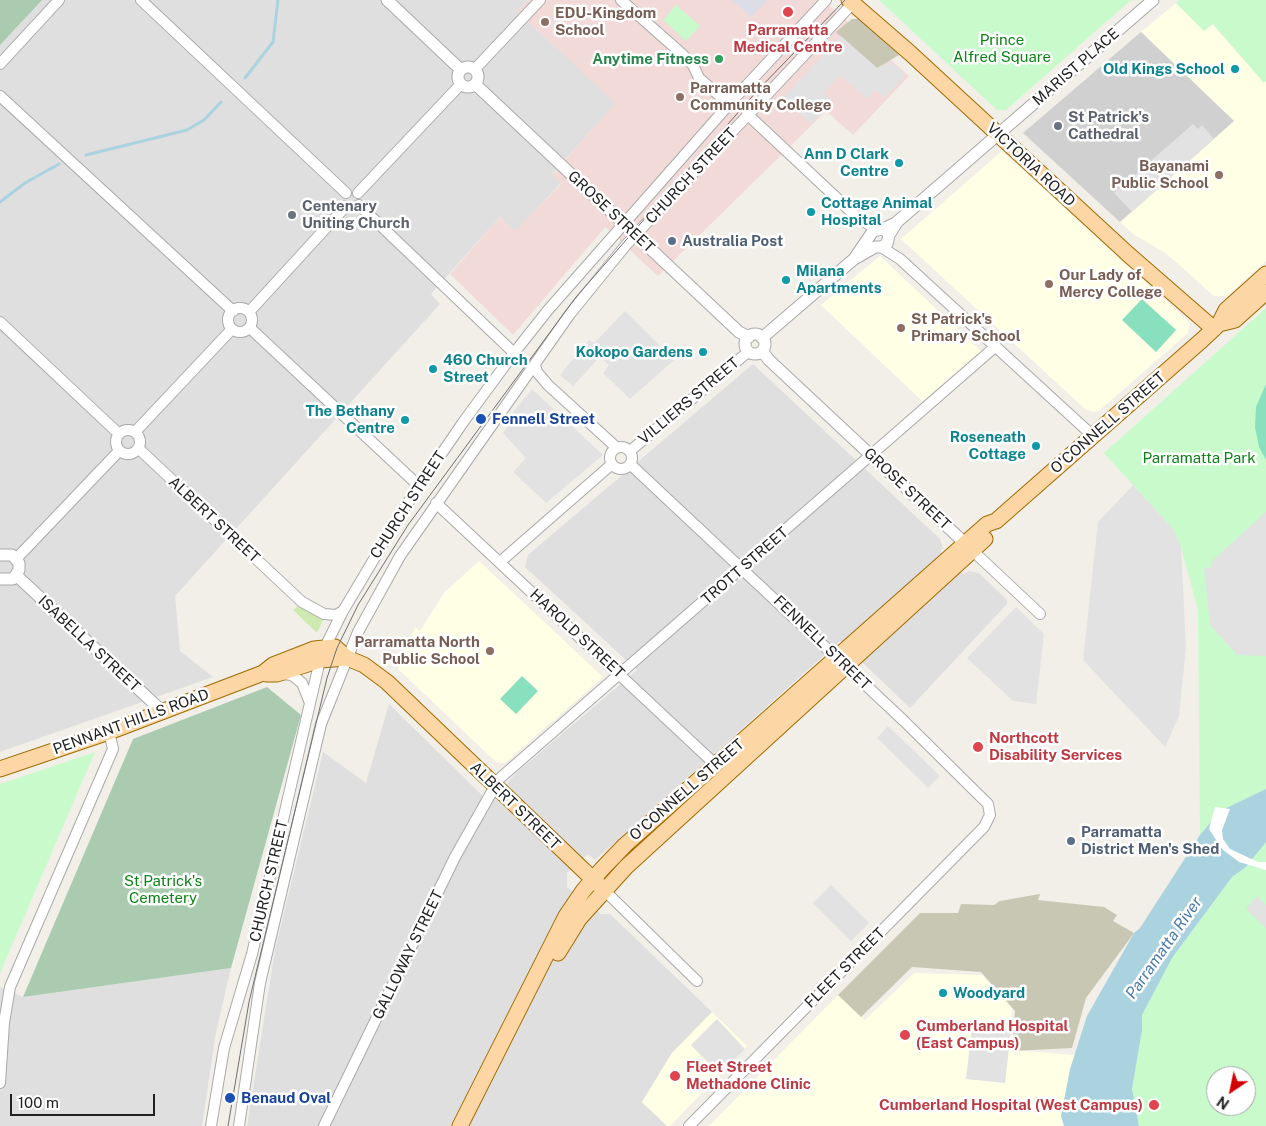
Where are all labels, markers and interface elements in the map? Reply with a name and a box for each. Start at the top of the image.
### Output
place label: EDU-Kingdom School [555,4,656,39]
marker: Parramatta Medical Centre [781,5,795,19]
marker: EDU-Kingdom School [539,16,551,28]
place label: Parramatta Medical Centre [733,21,843,56]
street label: MARIST PLACE [1029,24,1123,110]
park label: Prince Alfred Square [953,31,1051,66]
place label: Anytime Fitness [592,50,709,68]
marker: Anytime Fitness [713,53,725,65]
place label: Old Kings School [1103,60,1225,78]
marker: Old Kings School [1229,63,1241,75]
place label: Parramatta Community College [690,79,831,114]
marker: Parramatta Community College [674,91,686,103]
place label: St Patrick's Cathedral [1068,108,1149,143]
street label: VICTORIA ROAD [983,119,1079,211]
marker: St Patrick's Cathedral [1052,120,1064,132]
street label: CHURCH STREET [642,124,740,228]
place label: Ann D Clark Centre [804,145,889,180]
marker: Ann D Clark Centre [893,157,905,169]
place label: Bayanami Public School [1111,157,1209,192]
street label: GROSE STREET [564,167,658,257]
marker: Bayanami Public School [1213,169,1225,181]
place label: Cottage Animal Hospital [821,194,933,229]
place label: Centenary Uniting Church [302,197,410,232]
marker: Cottage Animal Hospital [805,206,817,218]
marker: Centenary Uniting Church [286,209,298,221]
place label: Australia Post [682,232,783,250]
marker: Australia Post [666,235,678,247]
place label: Milana Apartments [796,262,882,297]
place label: Our Lady of Mercy College [1059,266,1162,301]
marker: Milana Apartments [780,274,792,286]
marker: Our Lady of Mercy College [1043,278,1055,290]
place label: St Patrick's Primary School [911,310,1021,345]
marker: St Patrick's Primary School [895,322,907,334]
place label: Kokopo Gardens [576,343,693,361]
marker: Kokopo Gardens [697,346,709,358]
place label: 460 Church Street [443,351,528,386]
street label: VILLIERS STREET [635,354,743,448]
marker: 460 Church Street [427,363,439,375]
street label: O'CONNELL STREET [1047,368,1169,478]
place label: The Bethany Centre [305,402,395,437]
place label: Fennell Street [492,410,595,428]
marker: Fennell Street [474,412,488,426]
marker: The Bethany Centre [399,414,411,426]
place label: Roseneath Cottage [950,428,1026,463]
marker: Roseneath Cottage [1030,440,1042,452]
street label: GROSE STREET [860,444,954,534]
street label: CHURCH STREET [367,448,449,562]
park label: Parramatta Park [1142,449,1256,467]
street label: ALBERT STREET [165,473,263,567]
street label: TROTT STREET [698,524,792,608]
street label: HAROLD STREET [526,586,628,682]
street label: ISABELLA STREET [34,592,144,696]
street label: FENNELL STREET [770,592,874,694]
place label: Parramatta North Public School [354,633,480,668]
marker: Parramatta North Public School [484,645,496,657]
street label: PENNANT HILLS ROAD [51,685,211,759]
place label: Northcott Disability Services [989,729,1122,764]
street label: O'CONNELL STREET [626,735,748,845]
marker: Northcott Disability Services [971,740,985,754]
street label: ALBERT STREET [466,758,564,854]
street label: CHURCH STREET [246,818,292,944]
place label: Parramatta District Men's Shed [1081,823,1219,858]
marker: Parramatta District Men's Shed [1065,835,1077,847]
park label: St Patrick's Cemetery [124,872,202,907]
street label: GALLOWAY STREET [369,888,447,1022]
water label: Parramatta River [1122,893,1206,1003]
street label: FLEET STREET [801,924,889,1012]
place label: Woodyard [953,984,1025,1002]
marker: Woodyard [937,987,949,999]
place label: Cumberland Hospital (East Campus) [916,1017,1069,1052]
marker: Cumberland Hospital (East Campus) [898,1028,912,1042]
place label: Fleet Street Methadone Clinic [686,1058,811,1093]
north arrow [1206,1066,1256,1116]
marker: Fleet Street Methadone Clinic [668,1069,682,1083]
scale bar [12,1084,158,1116]
place label: Benaud Oval [241,1089,331,1107]
marker: Benaud Oval [223,1091,237,1105]
text: N [1214,1093,1232,1112]
text: 100 m [18,1094,59,1111]
place label: Cumberland Hospital (West Campus) [879,1096,1143,1114]
marker: Cumberland Hospital (West Campus) [1147,1098,1161,1112]

